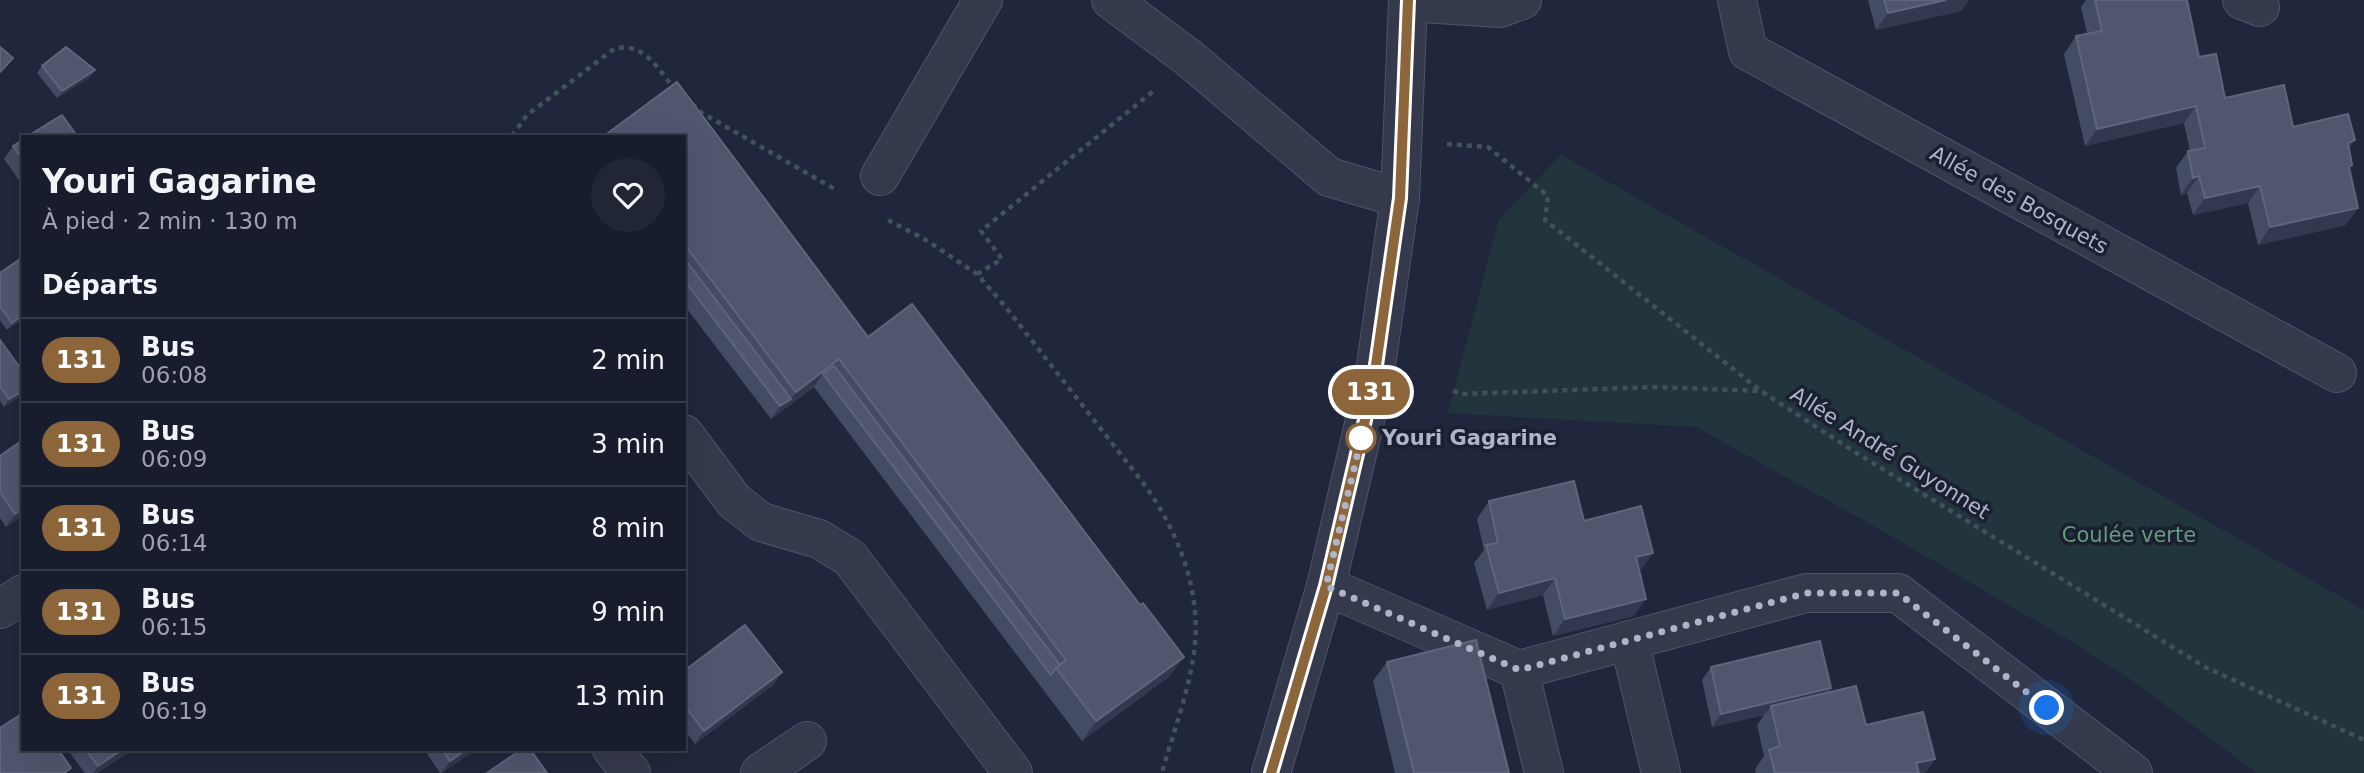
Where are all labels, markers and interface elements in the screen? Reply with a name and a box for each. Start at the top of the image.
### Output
street label: Allée des Bosquets [1926,141,2112,259]
button: heart [591,158,665,232]
text: Youri Gagarine [42,162,317,201]
text: À pied · 2 min · 130 m [42,208,298,234]
text: Départs [42,270,158,300]
text: Bus [141,332,195,362]
text: 2 min [591,345,665,375]
text: 131 [56,346,106,374]
text: 06:08 [141,362,207,388]
line badge: 131 [1331,369,1411,415]
text: 131 [1346,378,1396,406]
street label: Allée André Guyonnet [1786,382,1994,524]
text: Bus [141,416,195,446]
marker: Youri Gagarine [1346,423,1376,453]
place label: Youri Gagarine [1381,426,1557,450]
text: 3 min [591,429,665,459]
text: 131 [56,430,106,458]
text: 06:09 [141,446,207,472]
text: Bus [141,500,195,530]
text: 8 min [591,513,665,543]
text: 131 [56,514,106,542]
park label: Coulée verte [2062,523,2196,547]
text: 06:14 [141,530,207,556]
text: Bus [141,584,195,614]
text: 9 min [591,597,665,627]
text: 131 [56,598,106,626]
text: 06:15 [141,614,207,640]
text: Bus [141,668,195,698]
text: 13 min [575,681,665,711]
text: 131 [56,682,106,710]
your location [2029,690,2064,725]
text: 06:19 [141,698,207,724]

